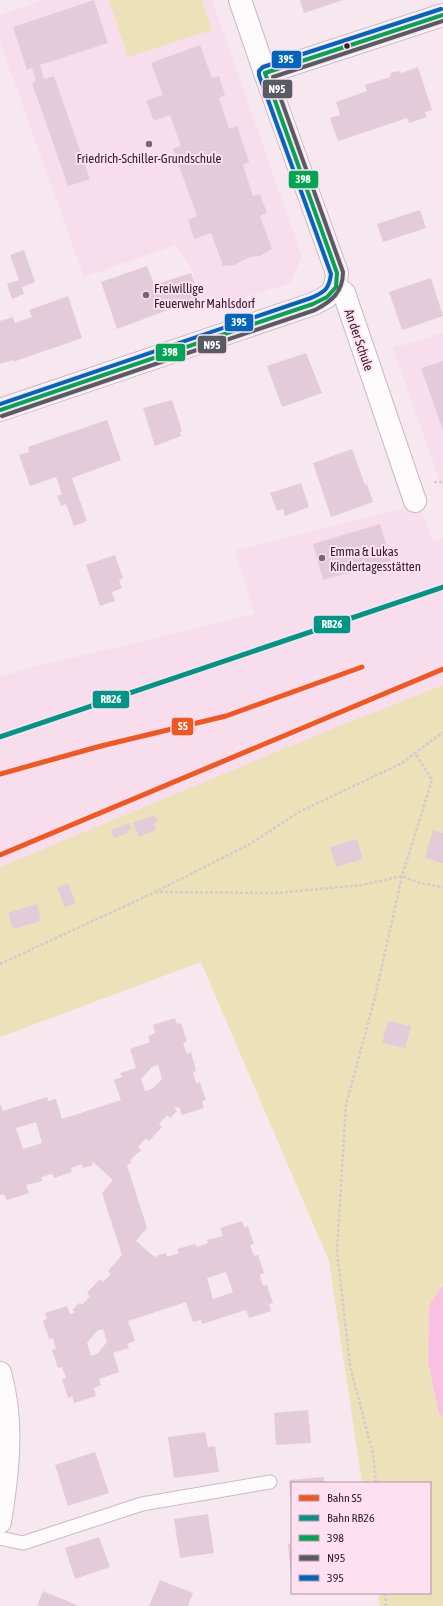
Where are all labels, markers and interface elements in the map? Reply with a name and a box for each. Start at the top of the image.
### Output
unlabelled marker [342,41,352,51]
line badge: 395 [271,50,302,69]
text: 395 [278,53,294,65]
line badge: N95 [262,79,293,99]
text: N95 [269,83,285,95]
marker: Friedrich-Schiller-Grundschule [144,139,154,149]
place label: Friedrich-Schiller-Grundschule [77,151,222,166]
line badge: 398 [288,170,319,189]
text: 398 [295,173,311,185]
place label: Freiwillige Feuerwehr Mahlsdorf [154,281,255,311]
marker: Freiwillige Feuerwehr Mahlsdorf [141,290,151,300]
street label: An der Schule [341,307,377,373]
line badge: 395 [224,313,254,332]
text: 395 [231,316,247,328]
line badge: N95 [197,335,227,354]
text: N95 [204,339,220,351]
line badge: 398 [155,343,186,362]
text: 398 [162,346,178,358]
place label: Emma & Lukas Kindertagesstätten [330,544,421,574]
marker: Emma & Lukas Kindertagesstätten [317,553,327,563]
line badge: RB26 [313,615,351,634]
text: RB26 [321,618,343,630]
line badge: RB26 [92,690,130,709]
text: RB26 [100,693,122,705]
line badge: S5 [171,717,194,736]
text: S5 [178,720,188,732]
legend [291,1482,431,1594]
text: Bahn S5 [327,1491,362,1505]
text: Bahn RB26 [327,1511,375,1525]
text: 398 [327,1531,344,1545]
text: N95 [327,1551,345,1565]
text: 395 [327,1571,344,1585]

